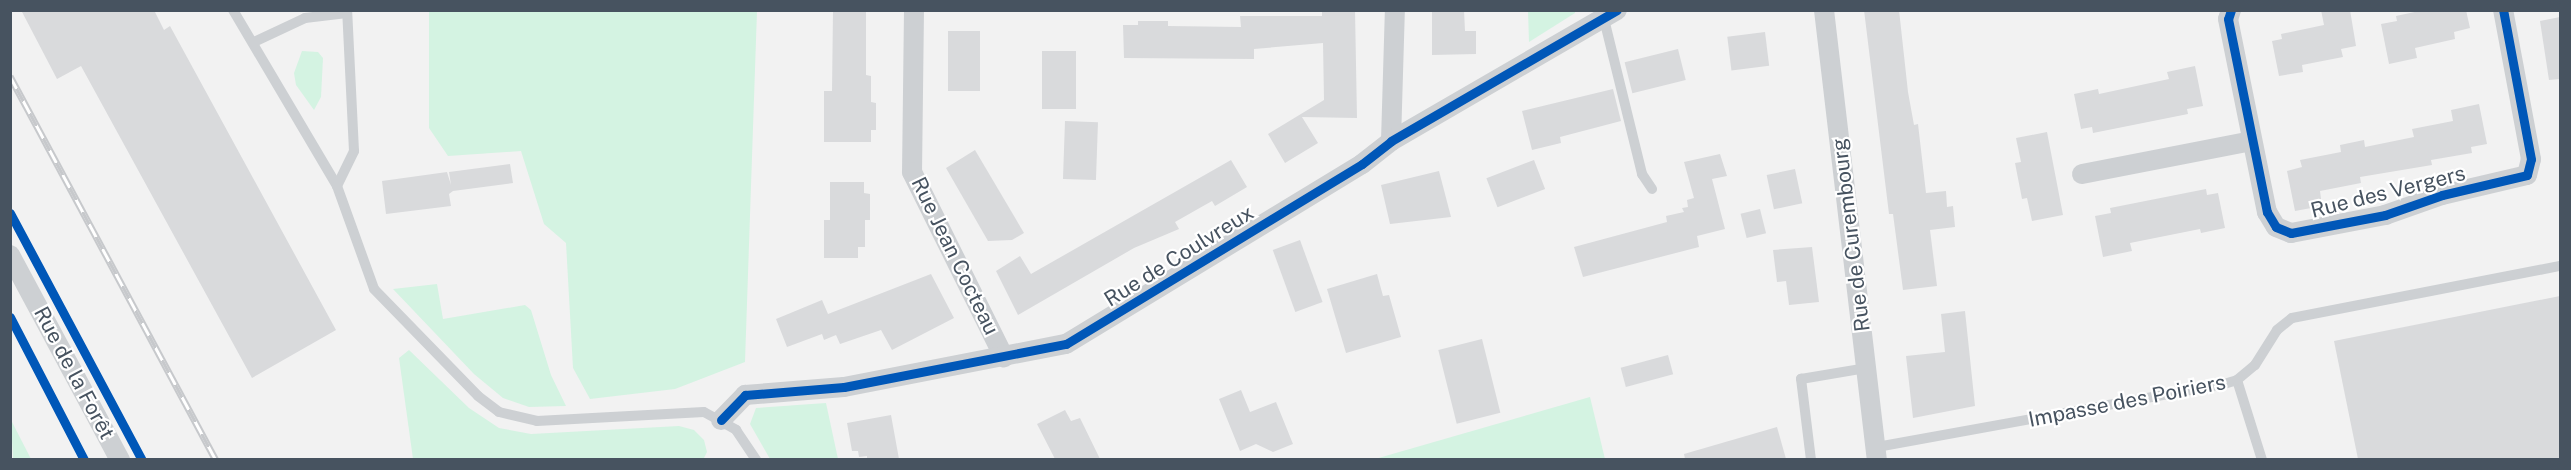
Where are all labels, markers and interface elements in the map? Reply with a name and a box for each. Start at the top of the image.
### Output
street label: Rue de Curembourg [1827,137,1875,333]
street label: Rue des Vergers [2308,160,2468,224]
street label: Rue Jean Cocteau [906,173,1004,339]
street label: Rue de Coulvreux [1099,200,1259,312]
street label: Rue de la Forêt [28,302,120,444]
street label: Impasse des Poiriers [2026,369,2228,433]

